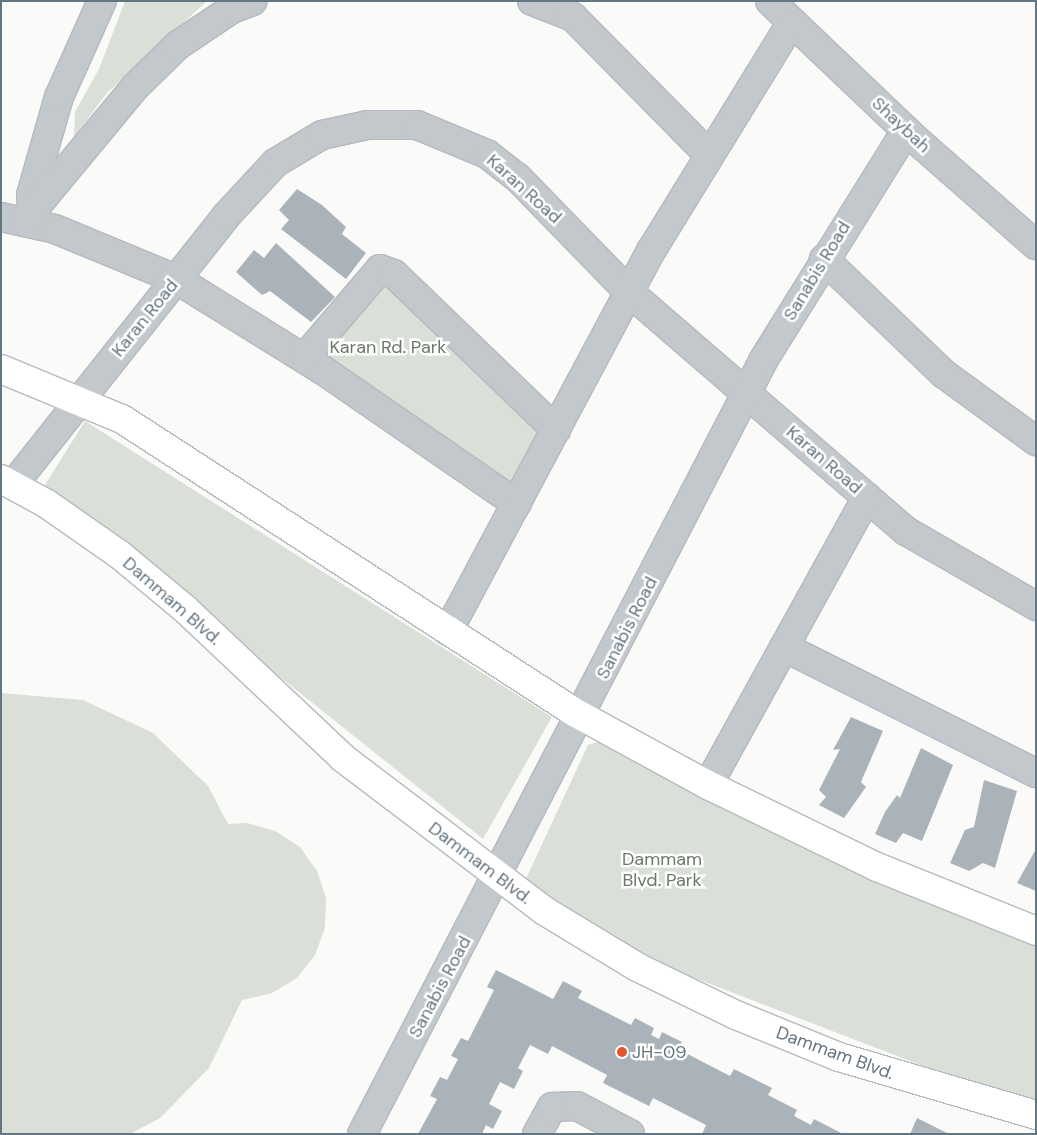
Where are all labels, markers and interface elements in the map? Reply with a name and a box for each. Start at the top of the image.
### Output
street label: Shaybah [867,93,935,157]
street label: Karan Road [482,150,566,228]
street label: Sanabis Road [779,218,855,324]
street label: Karan Road [107,275,183,361]
park label: Karan Rd. Park [330,336,446,358]
street label: Karan Road [782,421,866,499]
street label: Dammam Blvd. [118,552,226,650]
street label: Sanabis Road [592,573,662,683]
street label: Dammam Blvd. [424,817,536,909]
park label: Dammam Blvd. Park [622,849,702,892]
street label: Sanabis Road [404,933,476,1041]
street label: Dammam Blvd. [773,1022,897,1084]
place label: JH-09 [632,1041,687,1063]
marker: JH-09 [616,1046,628,1058]

